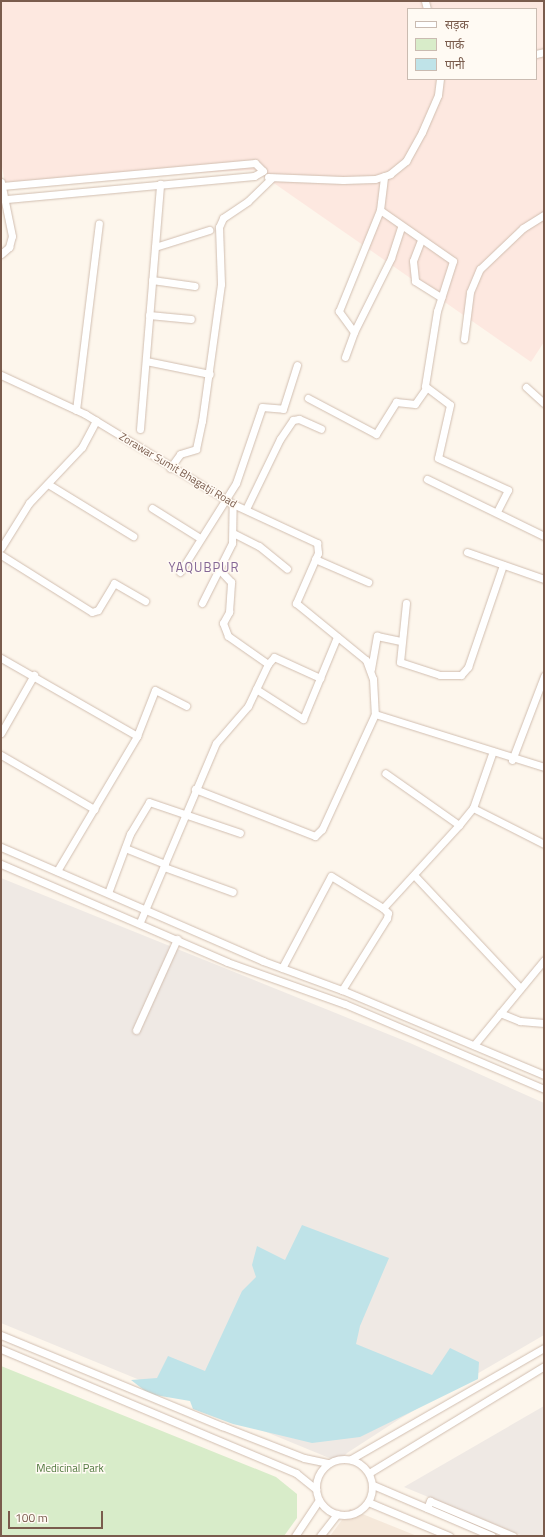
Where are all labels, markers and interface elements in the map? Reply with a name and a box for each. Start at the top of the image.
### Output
legend [407,8,537,80]
text: सड़क [445,15,469,34]
text: पार्क [445,35,464,54]
text: पानी [445,55,465,74]
street label: Zorawar Sumit Bhagatji Road [117,430,239,510]
district label: YAQUBPUR [168,559,240,575]
park label: Medicinal Park [36,1461,104,1475]
scale bar [10,1503,105,1529]
text: 100 m [15,1508,48,1527]

